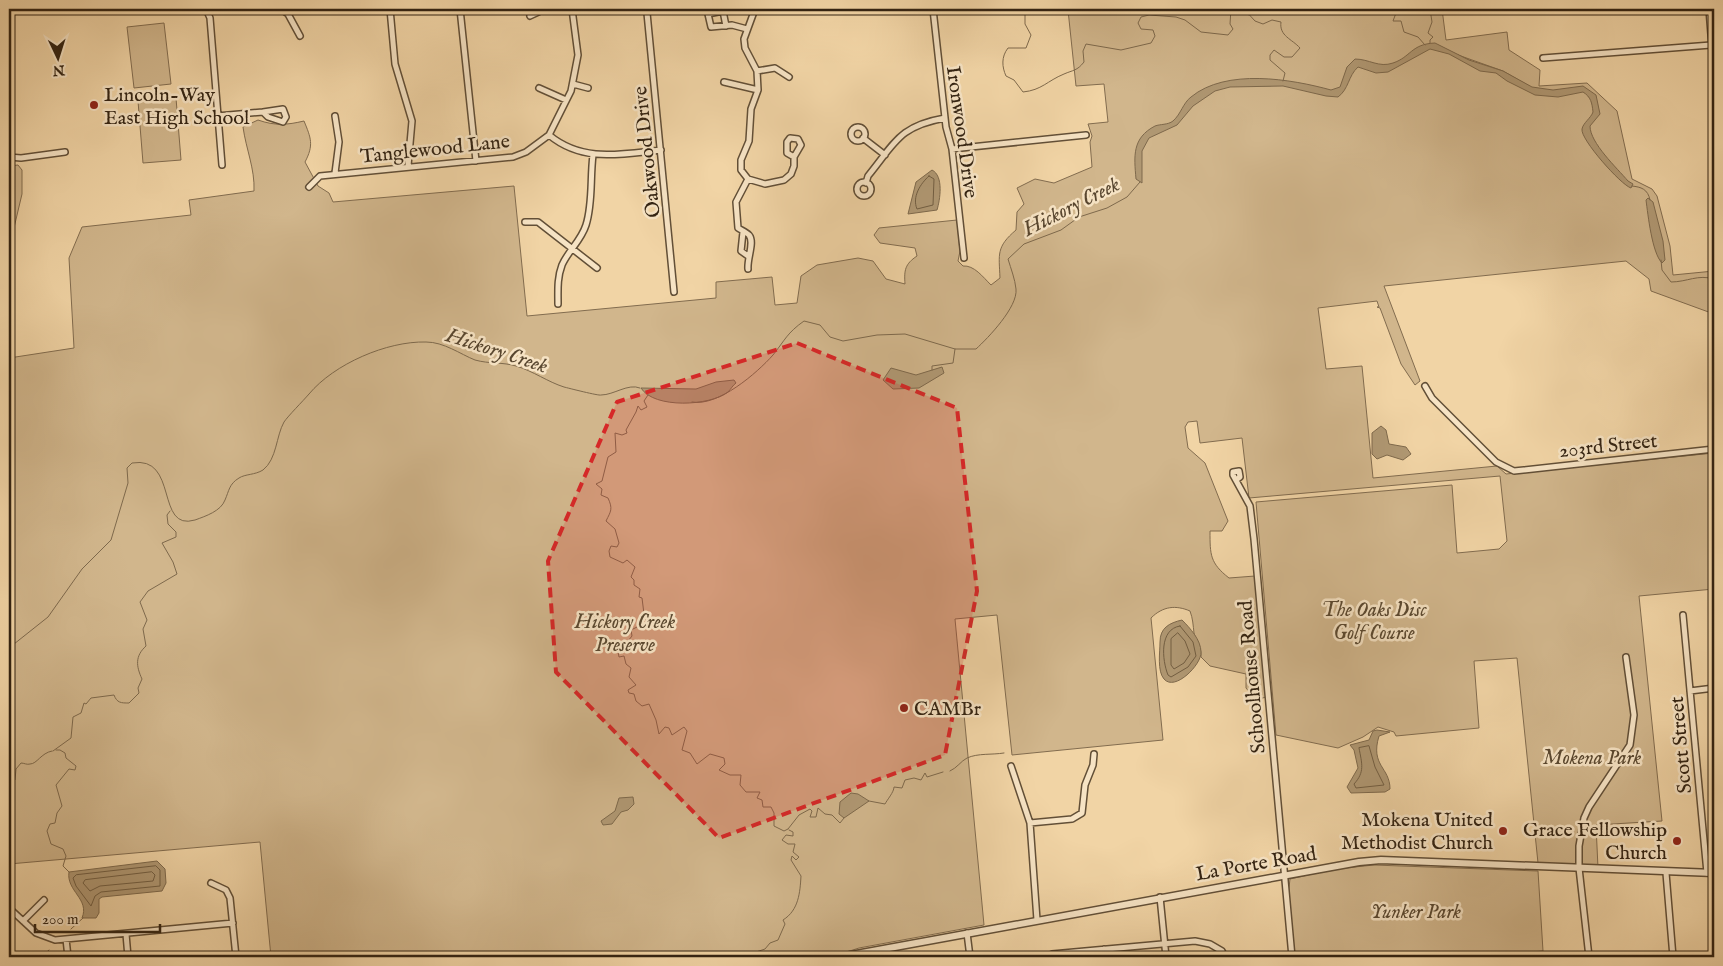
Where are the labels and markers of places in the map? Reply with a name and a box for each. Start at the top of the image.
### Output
place label: Lincoln-Way East High School [104,83,250,131]
marker: Lincoln-Way East High School [88,99,100,111]
place label: CAMBr [914,697,982,722]
marker: CAMBr [898,702,910,714]
place label: Mokena United Methodist Church [1341,808,1493,856]
place label: Grace Fellowship Church [1523,818,1667,866]
marker: Mokena United Methodist Church [1497,825,1509,837]
marker: Grace Fellowship Church [1671,835,1683,847]

